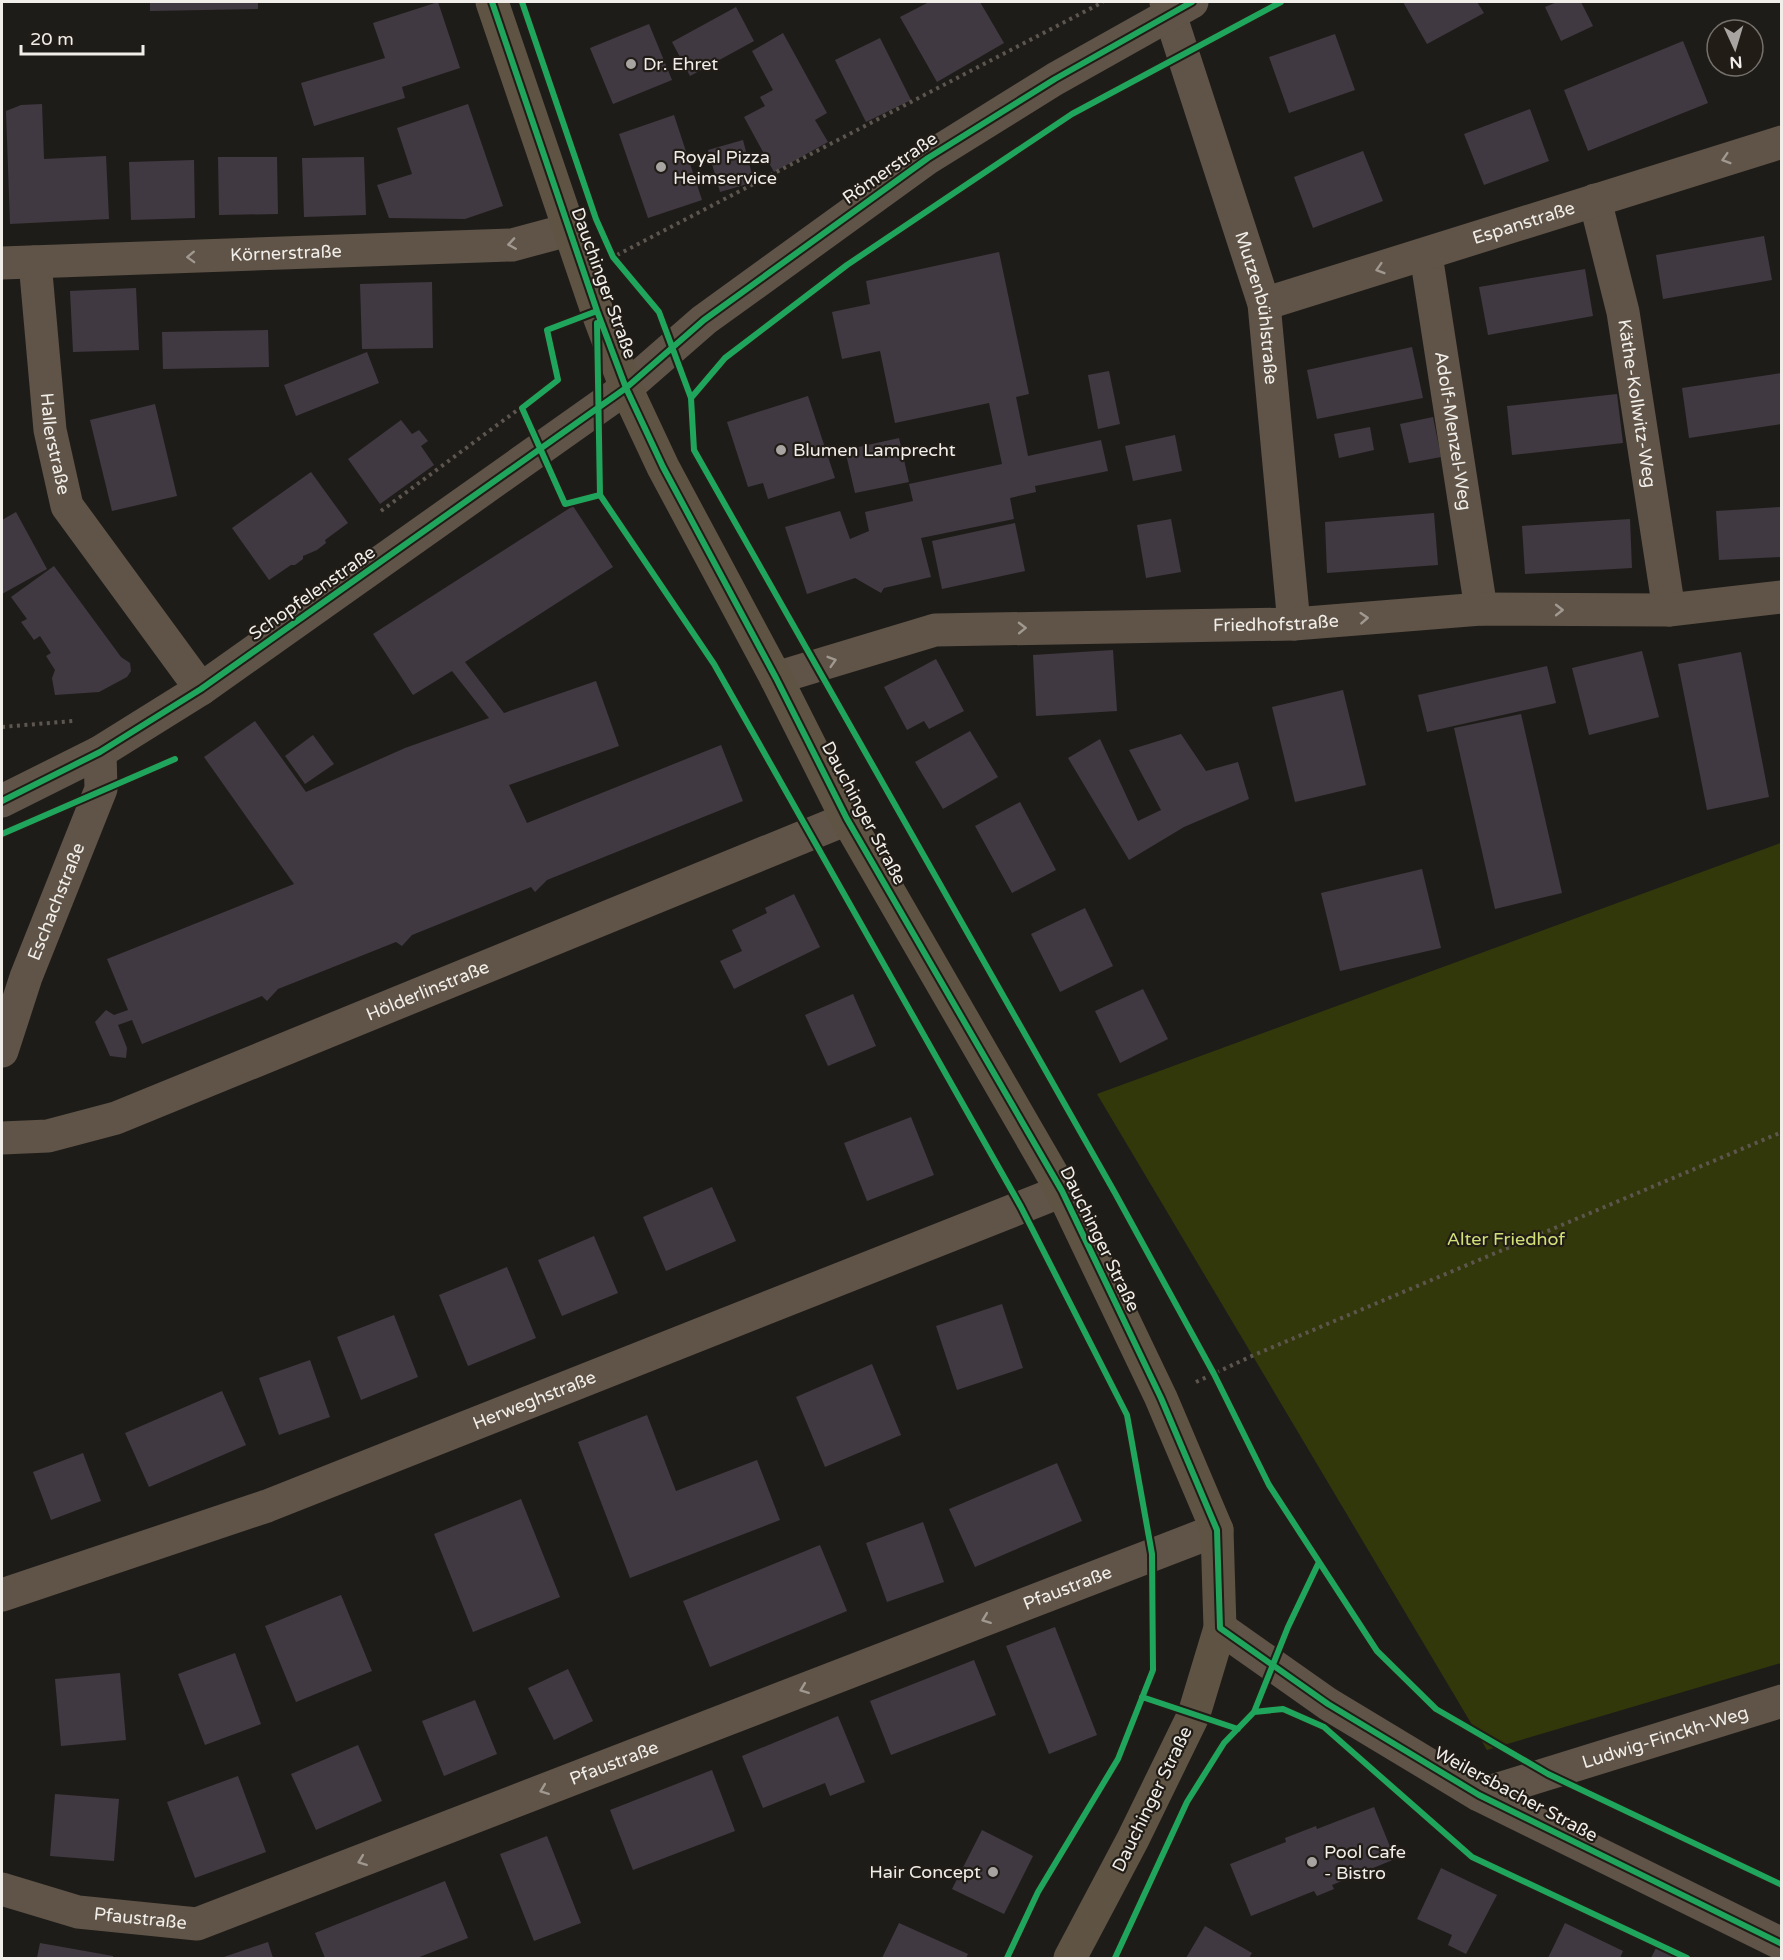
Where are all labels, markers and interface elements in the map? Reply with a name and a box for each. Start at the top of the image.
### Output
scale bar [21,18,142,56]
north arrow [1705,18,1765,78]
text: 20 m [30,28,74,50]
text: N [1729,52,1743,72]
place label: Dr. Ehret [643,53,718,75]
marker: Dr. Ehret [624,57,638,71]
street label: Römerstraße [838,127,942,209]
place label: Royal Pizza Heimservice [673,146,777,189]
one-way arrow [1721,152,1732,164]
marker: Royal Pizza Heimservice [654,160,668,174]
street label: Espanstraße [1470,196,1578,249]
street label: Dauchinger Straße [566,204,642,362]
street label: Mutzenbühlstraße [1230,229,1282,385]
one-way arrow [507,238,516,250]
street label: Körnerstraße [230,240,342,266]
one-way arrow [186,250,195,263]
one-way arrow [1375,262,1386,274]
street label: Käthe-Kollwitz-Weg [1613,318,1661,489]
street label: Adolf-Menzel-Weg [1430,350,1477,512]
street label: Hallerstraße [36,392,75,497]
place label: Blumen Lamprecht [793,439,956,461]
marker: Blumen Lamprecht [774,443,788,457]
street label: Schopfelenstraße [244,541,380,645]
one-way arrow [1554,604,1563,616]
street label: Friedhofstraße [1213,609,1339,636]
one-way arrow [1360,612,1369,625]
one-way arrow [1018,622,1027,635]
one-way arrow [826,656,837,668]
street label: Dauchinger Straße [817,738,911,888]
street label: Eschachstraße [23,839,89,964]
street label: Hölderlinstraße [363,956,492,1026]
street label: Dauchinger Straße [1055,1163,1145,1315]
park label: Alter Friedhof [1447,1228,1565,1250]
street label: Herweghstraße [469,1366,599,1434]
street label: Pfaustraße [1020,1561,1115,1615]
one-way arrow [981,1612,992,1624]
one-way arrow [800,1682,810,1695]
street label: Ludwig-Finckh-Weg [1579,1701,1751,1773]
street label: Dauchinger Straße [1107,1723,1197,1875]
street label: Pfaustraße [566,1736,661,1790]
street label: Weilersbacher Straße [1431,1742,1601,1846]
one-way arrow [539,1783,550,1796]
place label: Pool Cafe - Bistro [1324,1841,1406,1884]
one-way arrow [358,1854,369,1866]
marker: Pool Cafe - Bistro [1305,1855,1319,1869]
place label: Hair Concept [869,1861,981,1883]
marker: Hair Concept [986,1865,1000,1879]
street label: Pfaustraße [93,1903,188,1934]

